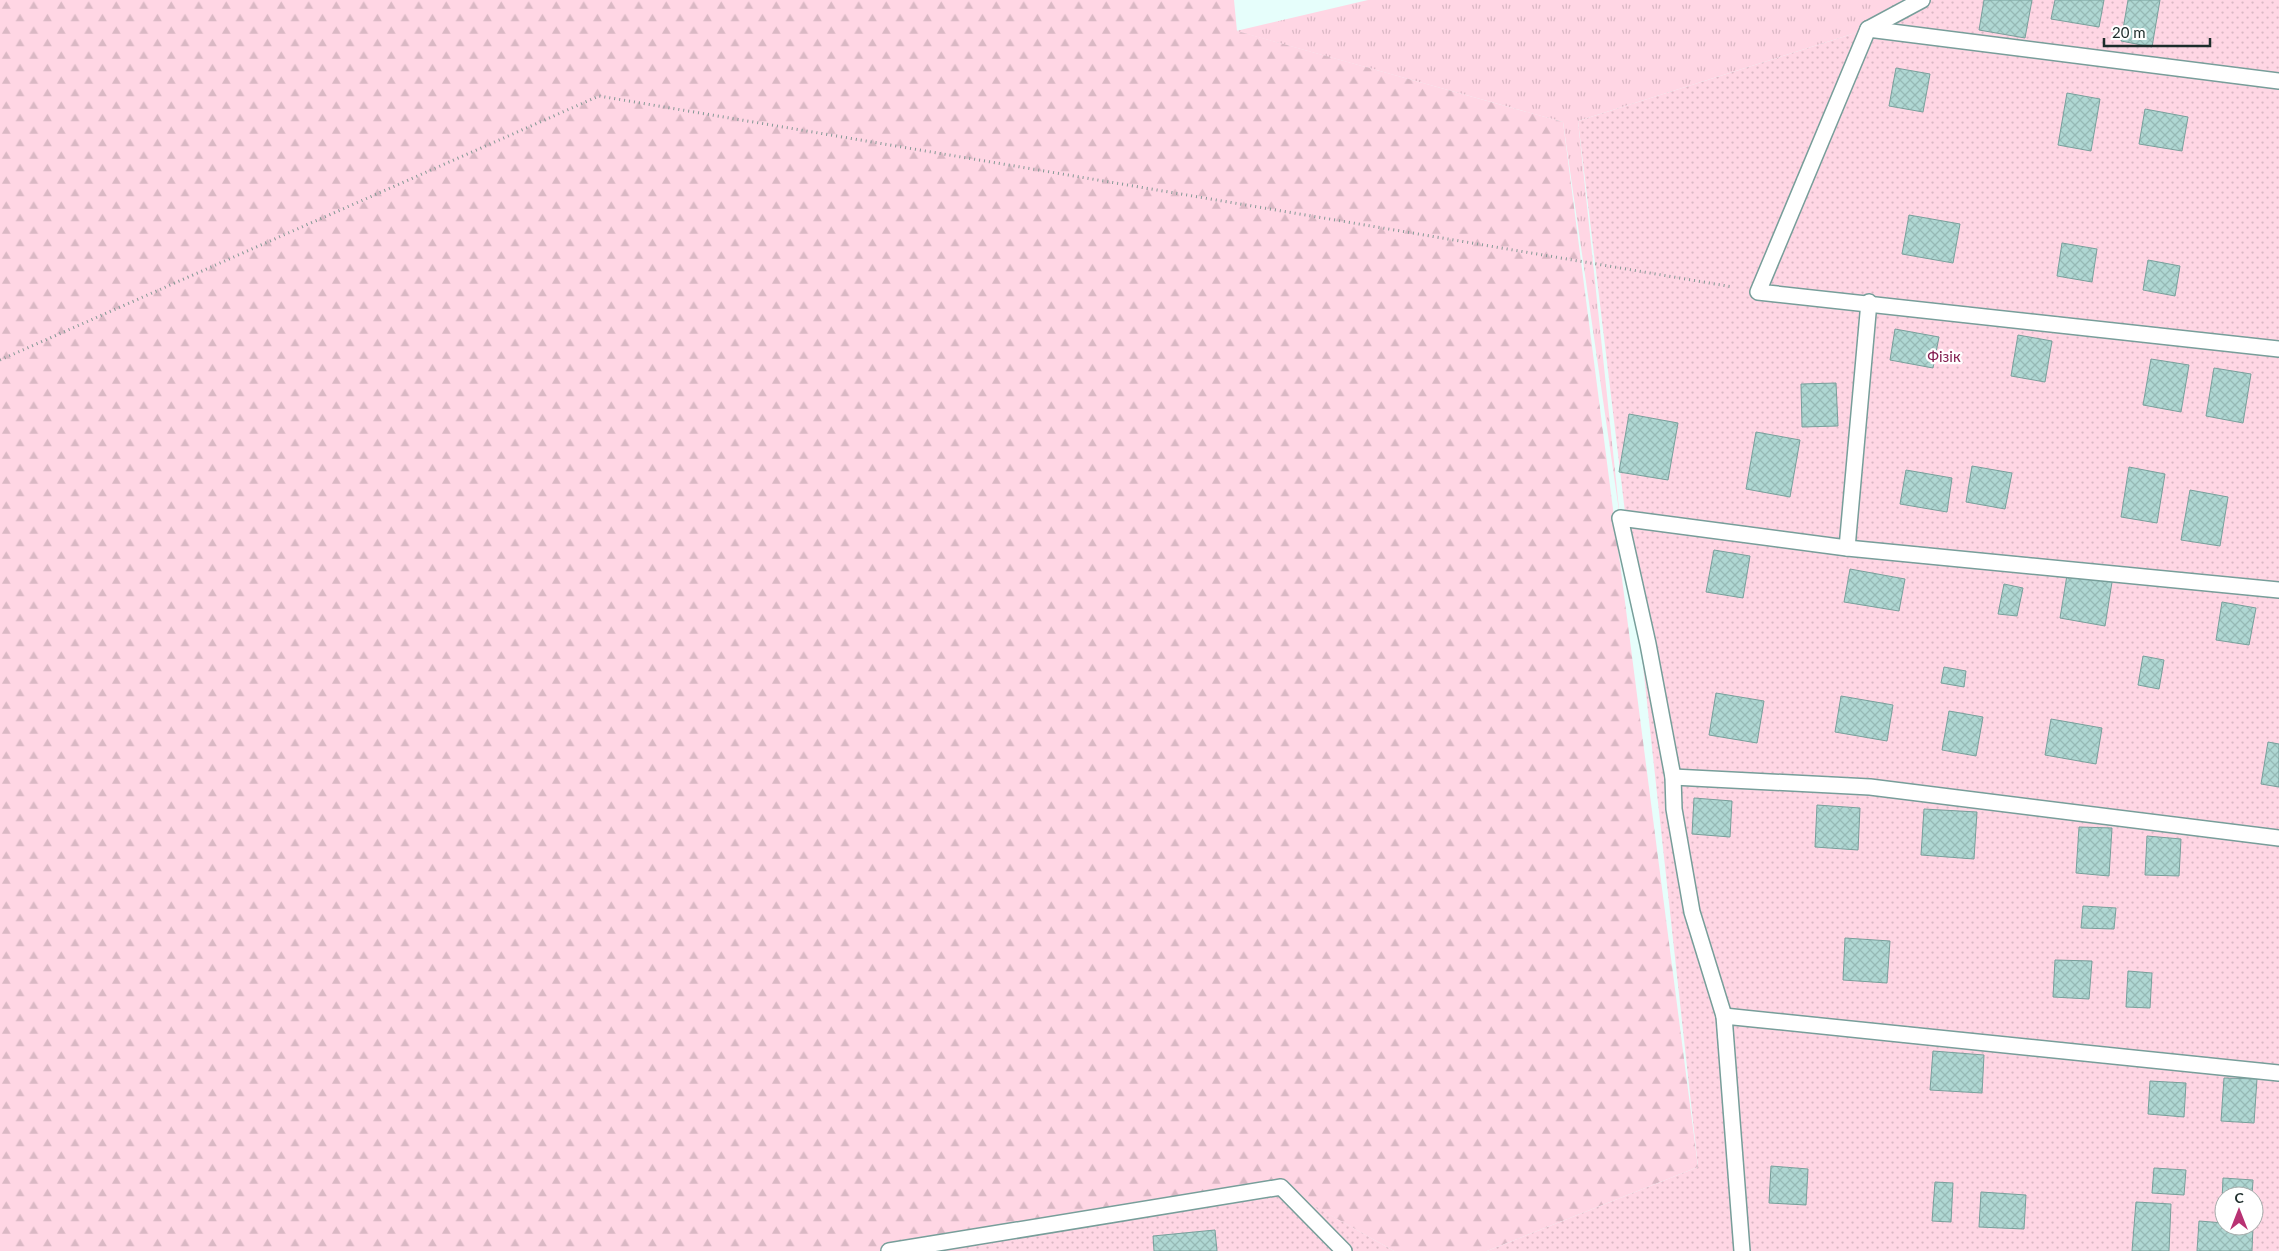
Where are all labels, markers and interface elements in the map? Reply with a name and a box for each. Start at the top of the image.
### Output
scale bar [2104,15,2210,47]
text: 20 m [2112,23,2146,41]
park label: Фізік [1927,347,1961,365]
north arrow [2214,1186,2264,1236]
text: С [2234,1189,2244,1206]

